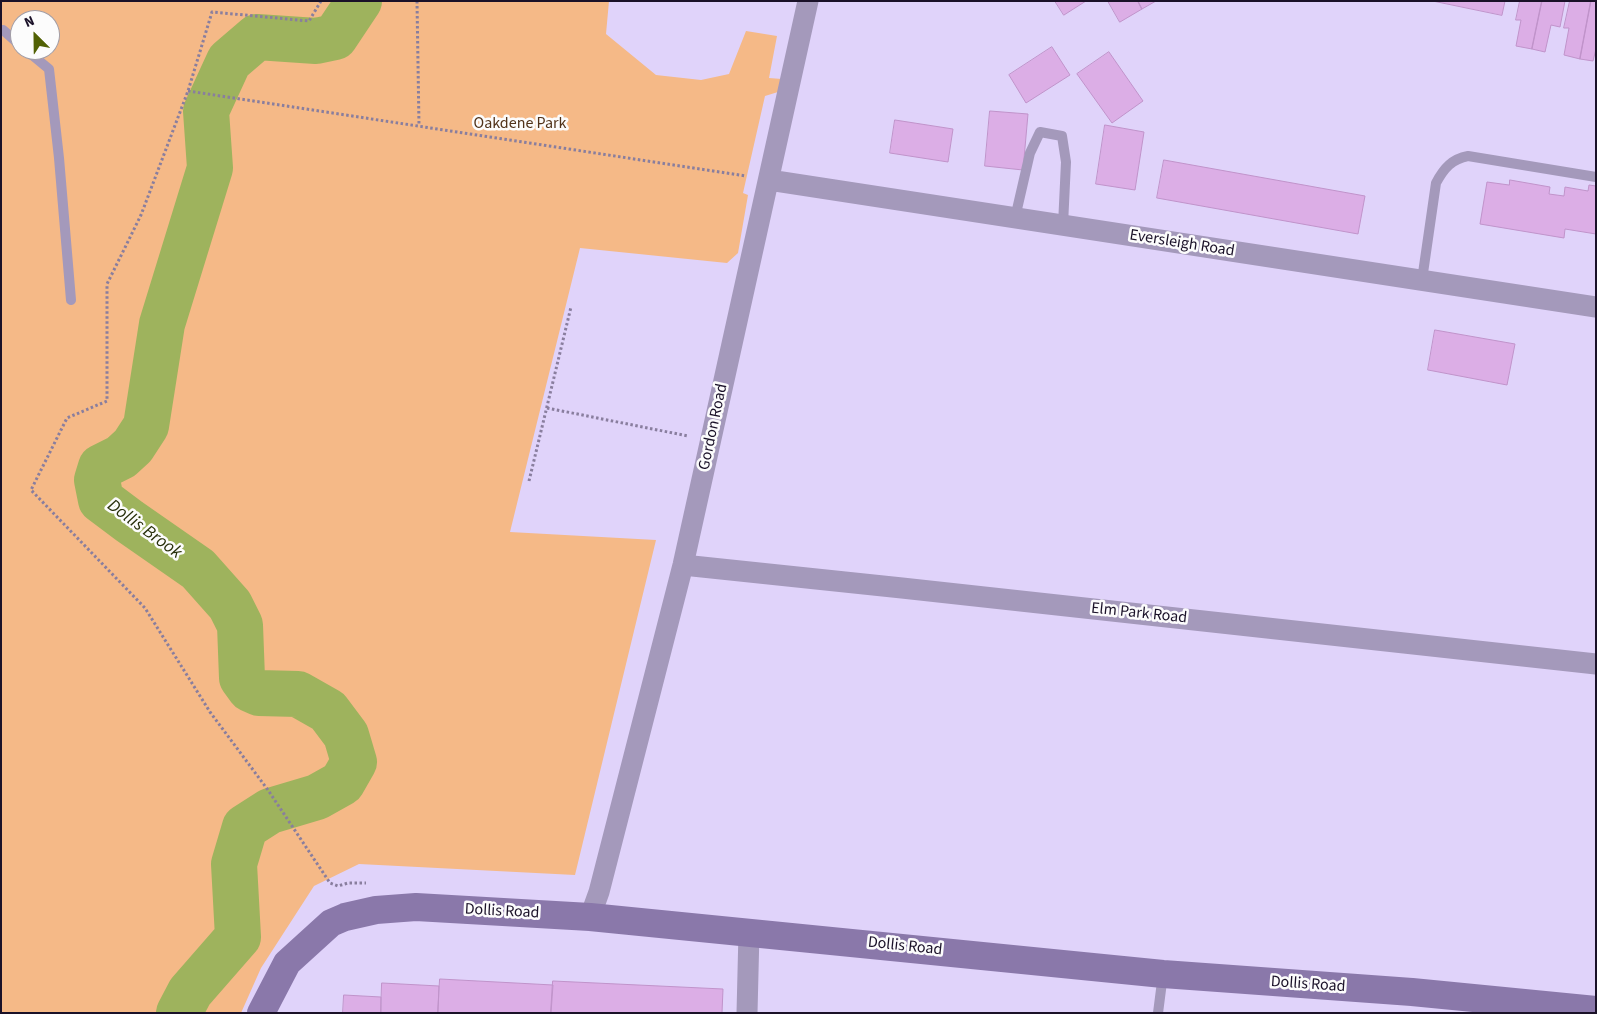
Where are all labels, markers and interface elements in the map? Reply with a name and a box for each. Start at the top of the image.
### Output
north arrow [10,10,60,60]
text: N [21,11,38,33]
park label: Oakdene Park [474,114,566,134]
street label: Eversleigh Road [1128,226,1236,262]
street label: Gordon Road [695,382,733,472]
water label: Dollis Brook [102,496,186,564]
street label: Elm Park Road [1090,599,1188,629]
street label: Dollis Road [464,900,540,924]
street label: Dollis Road [867,934,943,960]
street label: Dollis Road [1270,973,1346,997]

